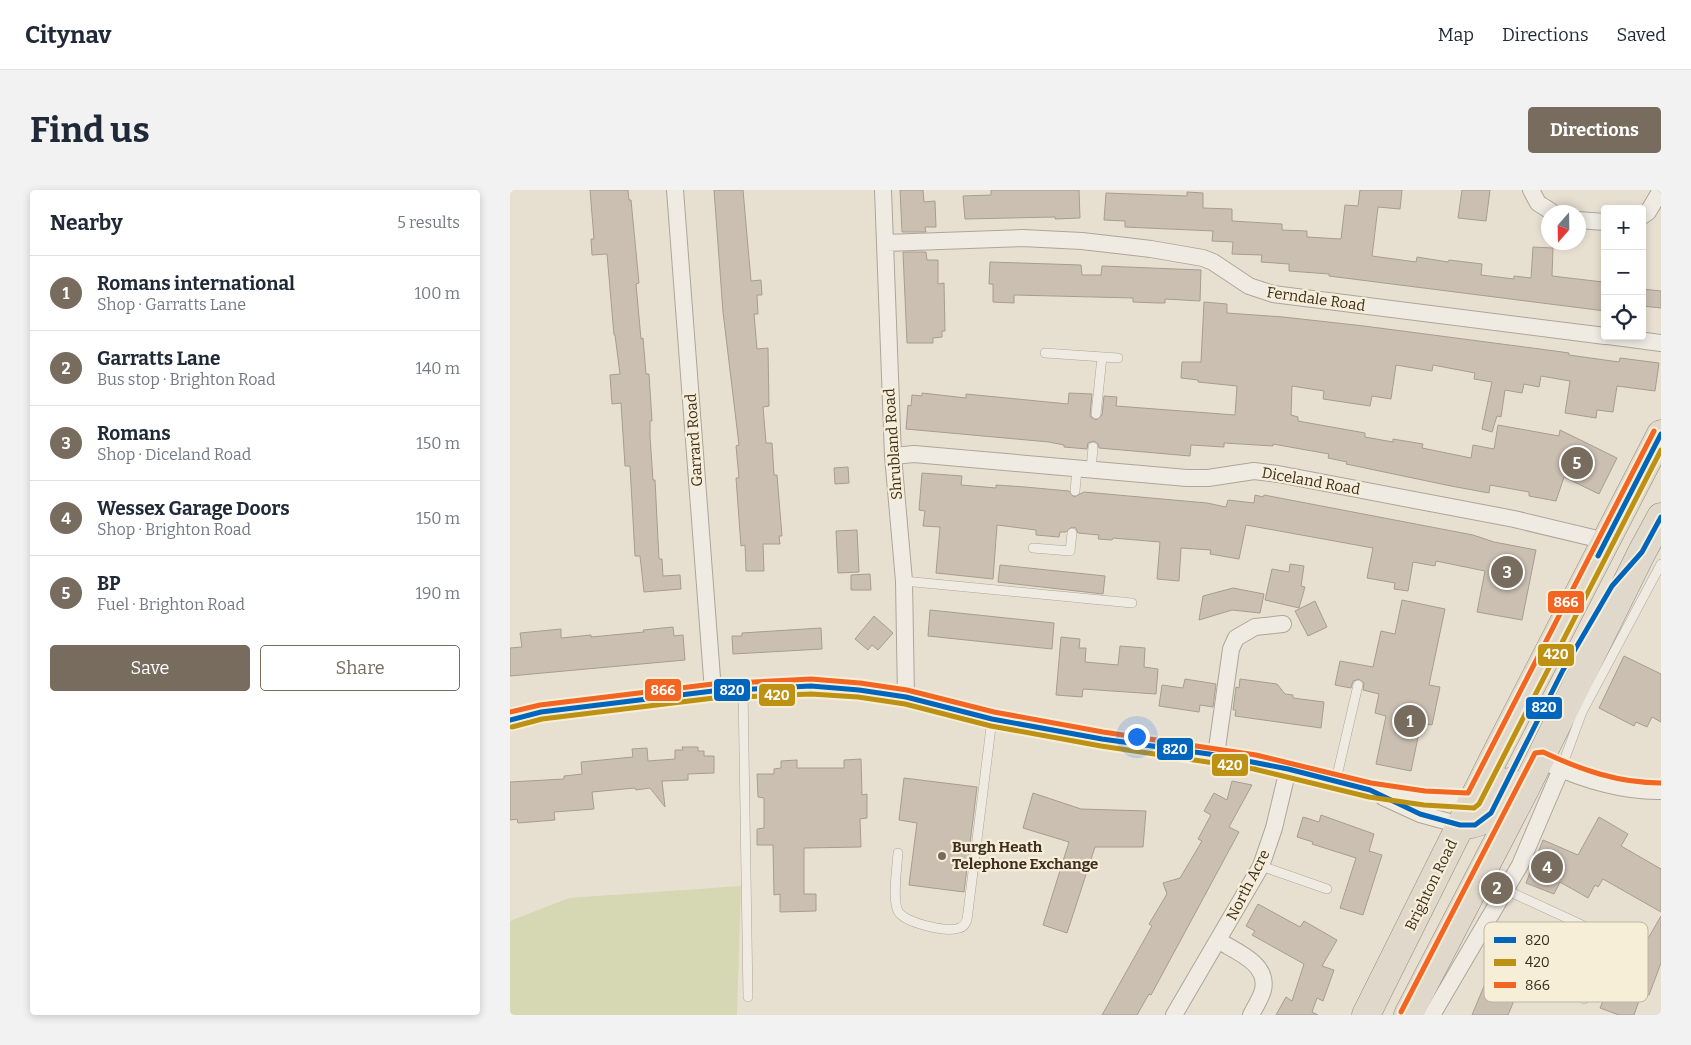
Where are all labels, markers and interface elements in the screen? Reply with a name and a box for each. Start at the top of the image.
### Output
text: Citynav [25,21,111,49]
text: Map [1438,24,1474,46]
text: Directions [1502,24,1589,46]
text: Saved [1617,24,1666,46]
button: Directions [1528,107,1661,153]
text: Find us [30,109,150,151]
north arrow [1541,205,1586,250]
map controls [1601,205,1646,340]
button: + [1601,205,1646,250]
text: Nearby [50,210,123,236]
text: 5 results [397,213,460,232]
button: − [1601,250,1646,295]
text: Romans international [97,272,295,295]
street label: Ferndale Road [1265,283,1367,315]
text: 1 [63,284,69,303]
text: 100 m [415,284,460,303]
text: Shop · Garratts Lane [97,295,246,314]
button: locate [1601,295,1646,340]
text: Garratts Lane [97,347,220,370]
text: 2 [61,359,71,378]
text: 140 m [415,359,460,378]
text: Bus stop · Brighton Road [97,370,276,389]
street label: Shrubland Road [880,387,906,500]
street label: Garrard Road [682,393,706,487]
text: Romans [97,422,171,445]
text: 3 [61,434,71,453]
text: 150 m [416,434,460,453]
pin: 5 [1561,444,1593,482]
text: Shop · Diceland Road [97,445,251,464]
street label: Diceland Road [1260,463,1362,499]
text: Wessex Garage Doors [97,497,290,520]
text: 4 [61,509,71,528]
text: 150 m [416,509,460,528]
text: Shop · Brighton Road [97,520,251,539]
pin: 3 [1491,553,1523,591]
text: BP [97,572,120,595]
text: 5 [62,584,70,603]
text: 190 m [415,584,460,603]
line badge: 866 [1547,590,1585,614]
text: 866 [1554,594,1578,611]
text: Fuel · Brighton Road [97,595,245,614]
line badge: 420 [1537,643,1575,667]
button: Save [50,645,250,691]
button: Share [260,645,460,691]
text: 420 [1543,646,1569,663]
line badge: 866 [644,678,682,702]
line badge: 820 [713,678,751,702]
text: 866 [651,682,675,699]
text: 820 [719,682,745,699]
line badge: 420 [758,683,796,707]
text: 420 [764,687,790,704]
line badge: 820 [1525,696,1563,720]
text: 820 [1531,699,1557,716]
pin: 1 [1394,702,1426,740]
your location [1124,724,1150,750]
line badge: 820 [1156,737,1194,761]
text: 820 [1162,741,1188,758]
line badge: 420 [1211,753,1249,777]
text: 420 [1217,757,1243,774]
street label: Brighton Road [1401,836,1461,934]
place label: Burgh Heath Telephone Exchange [952,838,1098,873]
street label: North Acre [1223,847,1273,923]
pin: 4 [1531,848,1563,886]
marker: Burgh Heath Telephone Exchange [936,850,948,862]
pin: 2 [1481,869,1513,907]
legend [1484,922,1648,1002]
text: 820 [1525,932,1550,949]
text: 420 [1525,954,1550,971]
text: 866 [1525,977,1550,994]

